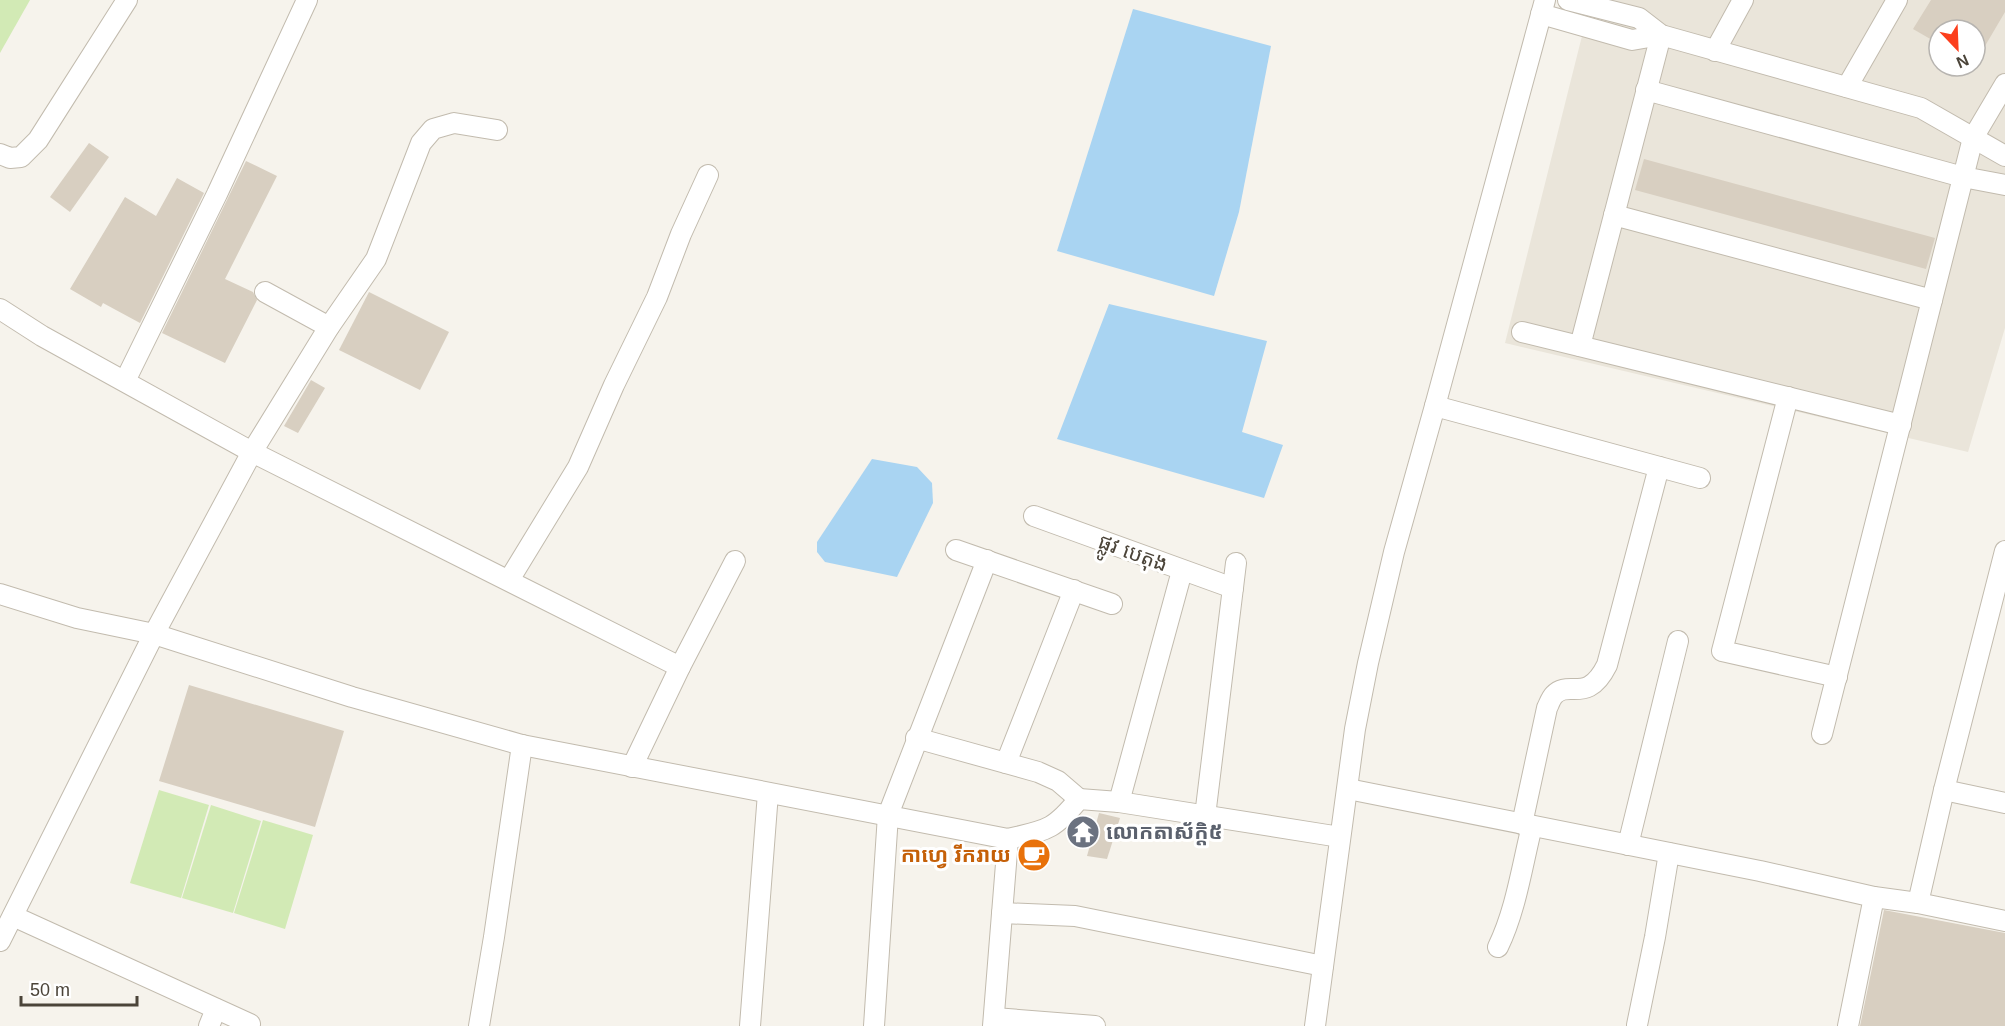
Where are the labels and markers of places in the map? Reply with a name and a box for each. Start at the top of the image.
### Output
temple icon: លោកតាស័ក្តិ៥ [1065,814,1101,850]
place label: លោកតាស័ក្តិ៥ [1106,820,1222,846]
cafe icon: កាហ្វេ រីករាយ [1016,837,1052,873]
place label: កាហ្វេ រីករាយ [901,843,1011,869]

